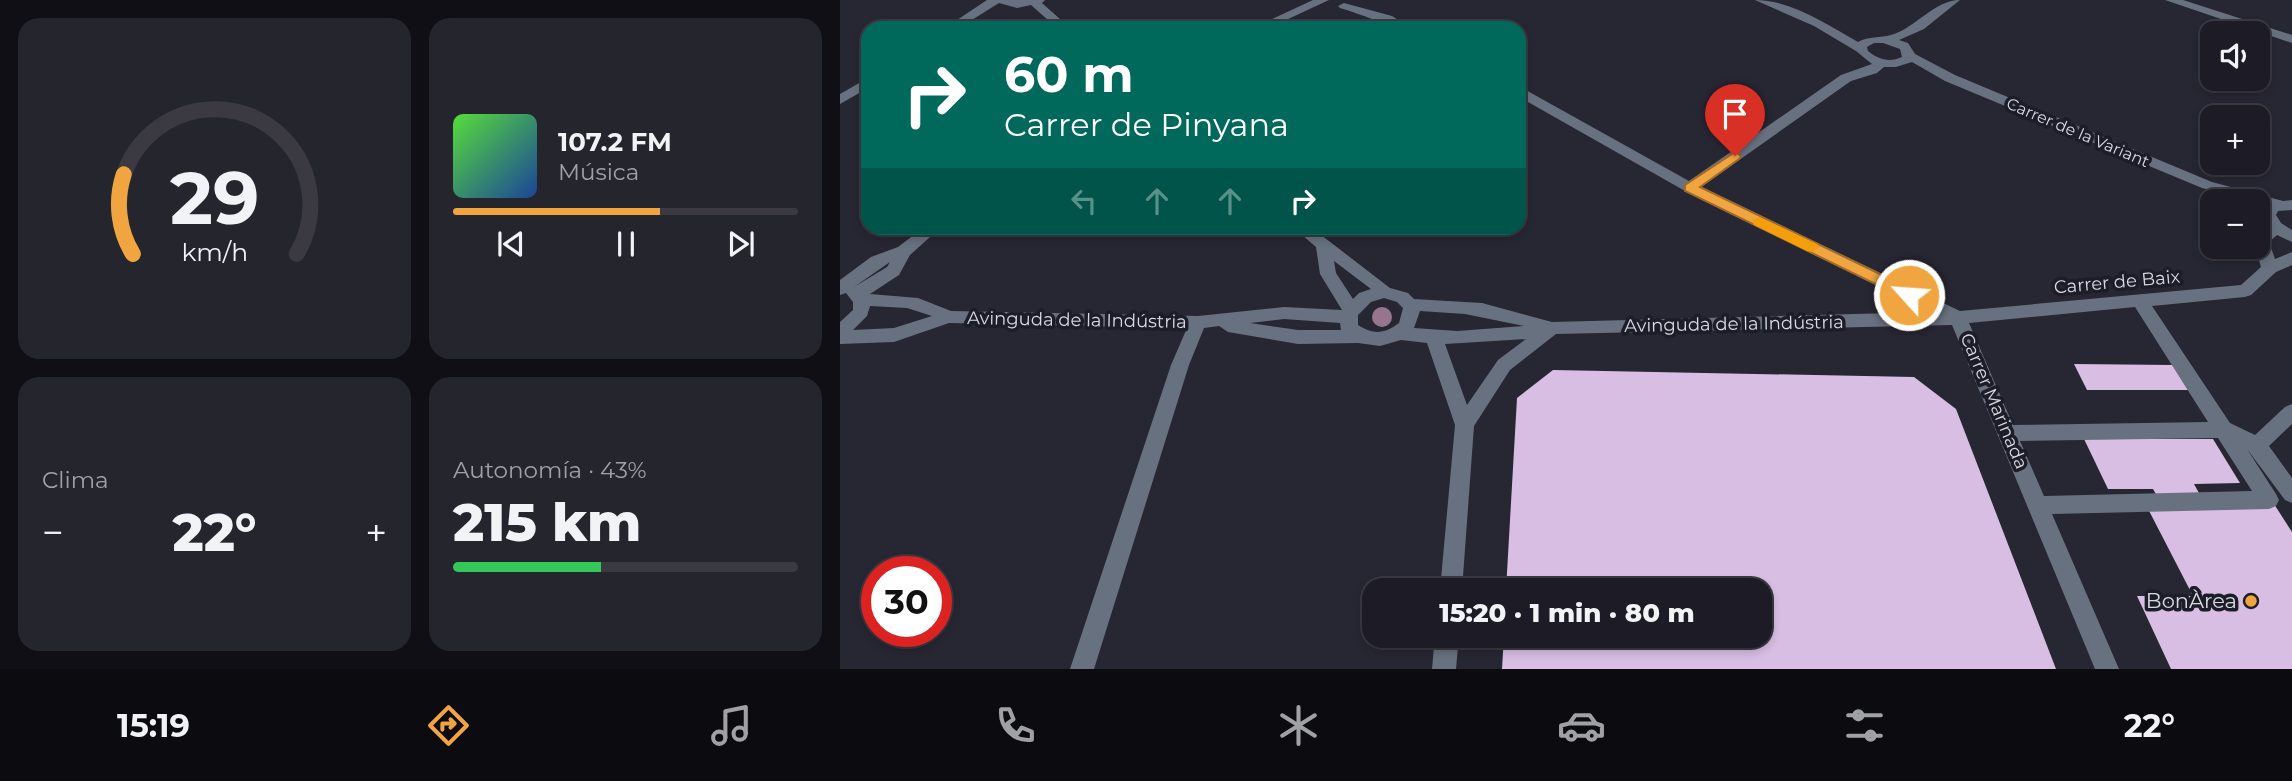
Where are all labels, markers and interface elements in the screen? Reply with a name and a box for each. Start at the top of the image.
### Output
map controls [2200,21,2270,259]
button: sound [2200,21,2270,91]
text: 60 m [1004,45,1134,104]
icon: right [889,49,980,140]
pin [1705,84,1765,156]
street label: Carrer de la Variant [2004,94,2152,171]
icon: arrive [1716,95,1754,133]
text: Carrer de Pinyana [1004,105,1289,144]
button: + [2200,105,2270,175]
text: 107.2 FM [558,126,672,158]
text: 29 [170,155,259,243]
text: Música [558,158,639,186]
icon: left [1065,182,1103,220]
icon: ahead [1138,182,1176,220]
icon: ahead [1211,182,1249,220]
icon: right [1284,182,1322,220]
button: − [2200,189,2270,259]
icon: previous [492,225,530,263]
icon: pause [607,225,645,263]
icon: next [722,225,760,263]
text: km/h [181,237,248,267]
position arrow [1872,258,1946,332]
street label: Carrer de Baix [2053,265,2181,298]
street label: Avinguda de la Indústria [967,307,1187,333]
street label: Avinguda de la Indústria [1624,311,1844,337]
street label: Carrer Marinada [1955,330,2033,472]
text: Autonomía · 43% [453,456,647,484]
text: Clima [42,466,109,494]
text: 215 km [453,491,641,554]
text: 22° [173,501,256,564]
text: − [42,509,64,556]
text: + [365,509,387,556]
speed limit sign: 30 [861,556,952,647]
place label: BonÀrea [2146,588,2237,613]
marker: BonÀrea [2243,593,2259,609]
text: 15:20 · 1 min · 80 m [1439,597,1695,629]
icon: directions [424,701,473,750]
icon: music [707,701,756,750]
icon: phone [991,701,1040,750]
icon: climate [1274,701,1323,750]
icon: car [1557,701,1606,750]
icon: filters [1840,701,1889,750]
text: 15:19 [117,706,190,745]
text: 22° [2124,706,2175,745]

